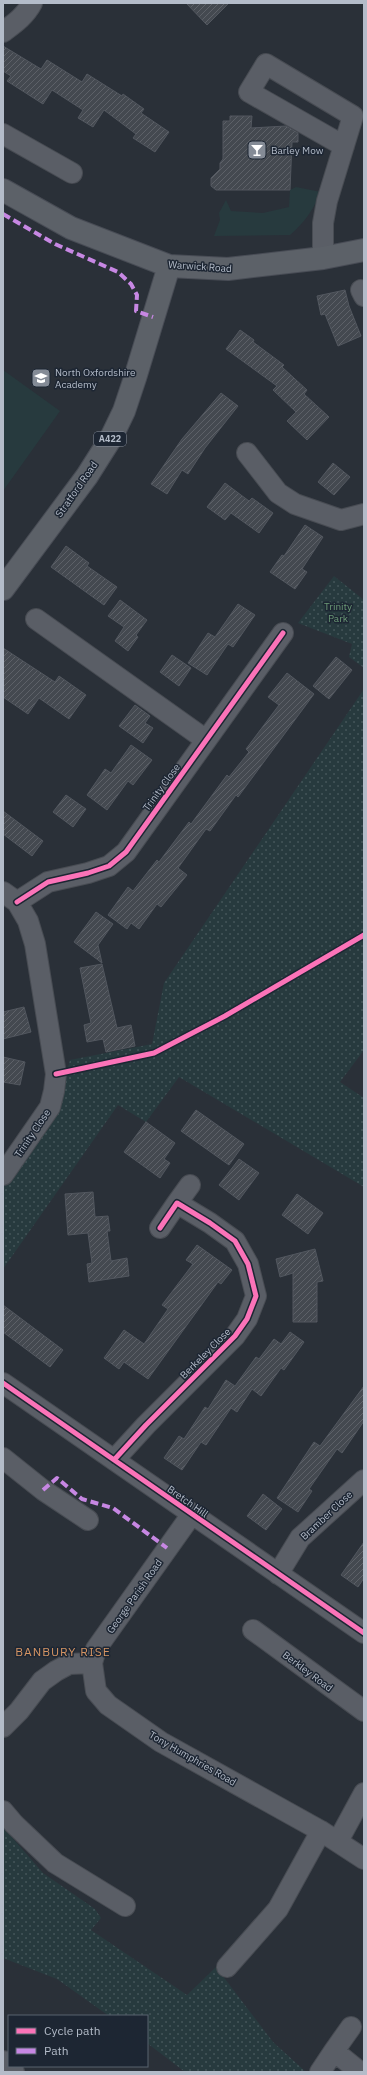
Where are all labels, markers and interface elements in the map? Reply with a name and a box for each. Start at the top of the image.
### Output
bar icon: Barley Mow [246,139,268,161]
place label: Barley Mow [271,144,324,157]
street label: Warwick Road [168,258,232,275]
place label: North Oxfordshire Academy [55,366,136,391]
school or university icon: North Oxfordshire Academy [30,367,52,389]
road number: A422 [94,432,126,446]
street label: Stratford Road [52,459,100,520]
park label: Trinity Park [324,600,352,625]
street label: Trinity Close [140,761,183,814]
street label: Trinity Close [12,1106,54,1160]
street label: Berkeley Close [177,1325,234,1382]
street label: Bretch Hill [165,1483,211,1520]
street label: Bramber Close [298,1488,355,1543]
street label: George Parish Road [104,1557,165,1636]
district label: BANBURY RISE [15,1644,111,1659]
street label: Berkley Road [280,1648,335,1694]
street label: Tony Humphries Road [147,1728,239,1789]
legend [8,2015,148,2067]
text: Cycle path [44,2023,101,2038]
text: Path [44,2043,69,2058]

